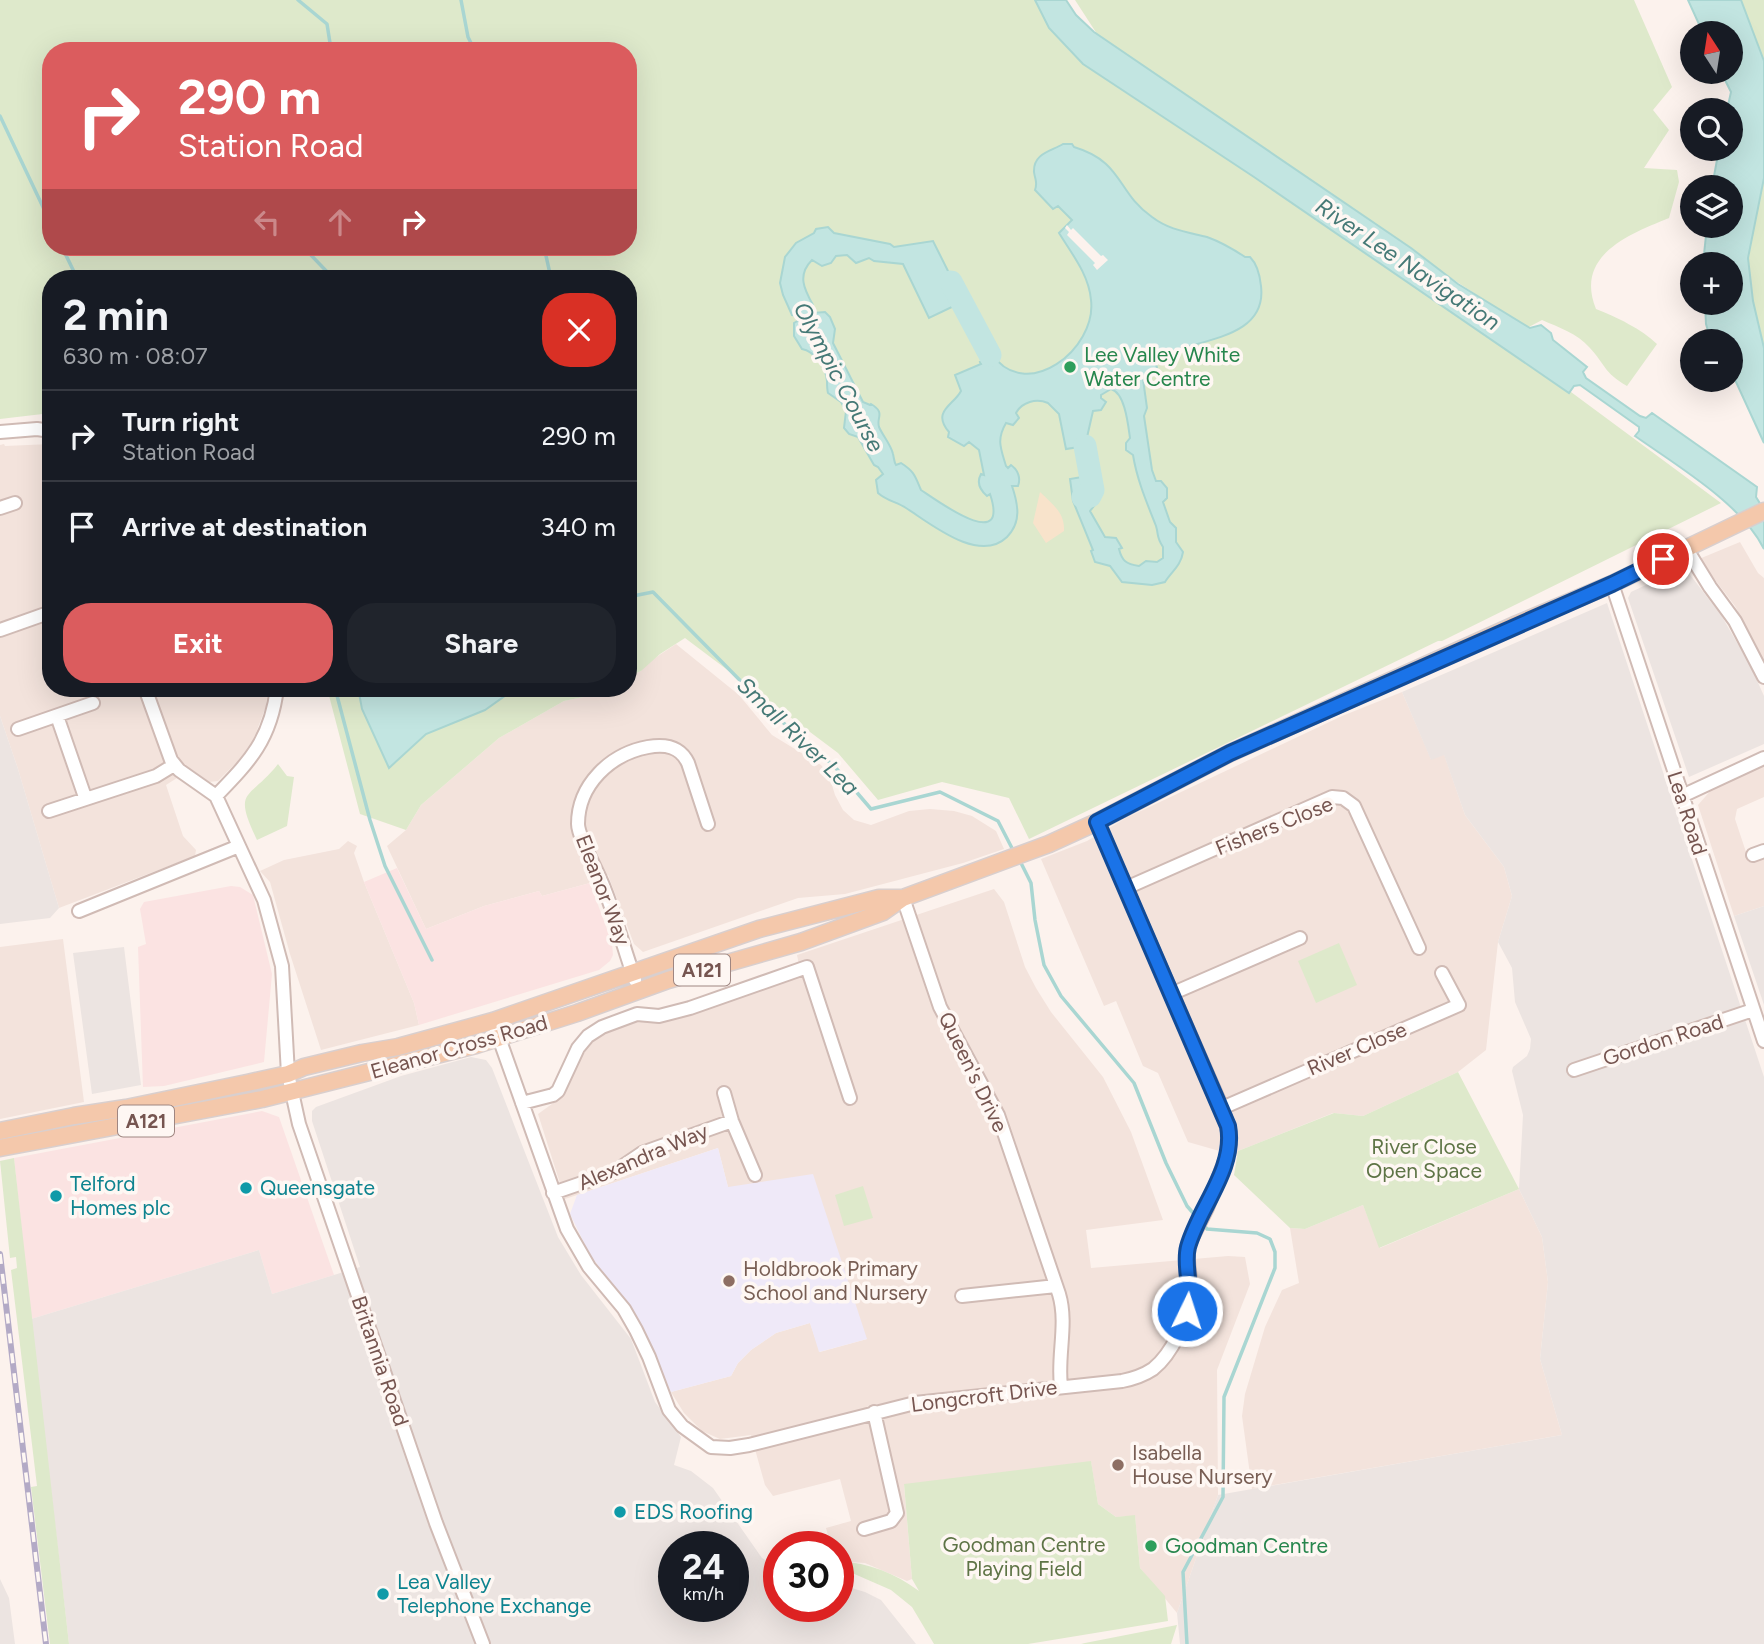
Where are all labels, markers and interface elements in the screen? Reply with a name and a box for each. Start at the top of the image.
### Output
north arrow [1680,21,1743,84]
map controls [1680,21,1743,392]
text: 290 m [178,67,321,126]
icon: right [63,70,154,161]
button: search [1680,98,1743,161]
text: Station Road [178,127,364,165]
button: layers [1680,175,1743,238]
water label: River Lee Navigation [1310,192,1506,336]
icon: left [248,203,286,241]
icon: ahead [321,203,359,241]
icon: right [394,203,432,241]
button: + [1680,252,1743,315]
text: 2 min [63,290,169,341]
button: close [542,293,616,367]
water label: Olympic Course [788,297,890,457]
button: − [1680,329,1743,392]
text: 630 m · 08:07 [63,342,208,370]
place label: Lee Valley White Water Centre [1084,342,1240,391]
marker: Lee Valley White Water Centre [1062,359,1078,375]
text: Turn right [122,406,239,438]
icon: right [63,417,101,455]
text: 290 m [542,420,616,452]
text: Station Road [122,438,255,466]
icon: arrive [63,508,101,546]
text: Arrive at destination [122,511,367,543]
text: 340 m [540,511,616,543]
pin [1633,529,1693,589]
icon: arrive [1644,540,1682,578]
button: Exit [63,603,333,683]
button: Share [347,603,616,683]
water label: Small River Lea [731,671,865,801]
street label: Lea Road [1662,768,1713,858]
street label: Fishers Close [1211,791,1336,860]
street label: Eleanor Way [571,831,636,949]
road number: A121 [674,954,730,986]
street label: Queen's Drive [934,1008,1013,1136]
street label: Gordon Road [1600,1008,1726,1071]
street label: Eleanor Cross Road [367,1009,550,1084]
street label: River Close [1303,1016,1410,1081]
road number: A121 [118,1106,174,1136]
street label: Alexandra Way [574,1118,712,1195]
park label: River Close Open Space [1366,1134,1482,1183]
place label: Telford Homes plc [70,1171,171,1220]
place label: Queensgate [260,1175,375,1200]
marker: Queensgate [238,1180,254,1196]
marker: Telford Homes plc [48,1188,64,1204]
place label: Holdbrook Primary School and Nursery [743,1256,928,1305]
marker: Holdbrook Primary School and Nursery [721,1273,737,1289]
position arrow [1150,1274,1224,1348]
street label: Britannia Road [347,1292,414,1429]
street label: Longcroft Drive [909,1374,1059,1417]
place label: Isabella House Nursery [1132,1440,1273,1489]
marker: Isabella House Nursery [1110,1457,1126,1473]
place label: EDS Roofing [634,1499,753,1524]
marker: EDS Roofing [612,1504,628,1520]
speed limit sign: 30 [763,1531,854,1622]
park label: Goodman Centre Playing Field [943,1532,1105,1581]
place label: Goodman Centre [1165,1533,1328,1558]
marker: Goodman Centre [1143,1538,1159,1554]
text: 24 [682,1546,725,1588]
place label: Lea Valley Telephone Exchange [397,1569,591,1618]
text: km/h [683,1583,724,1605]
marker: Lea Valley Telephone Exchange [375,1586,391,1602]

